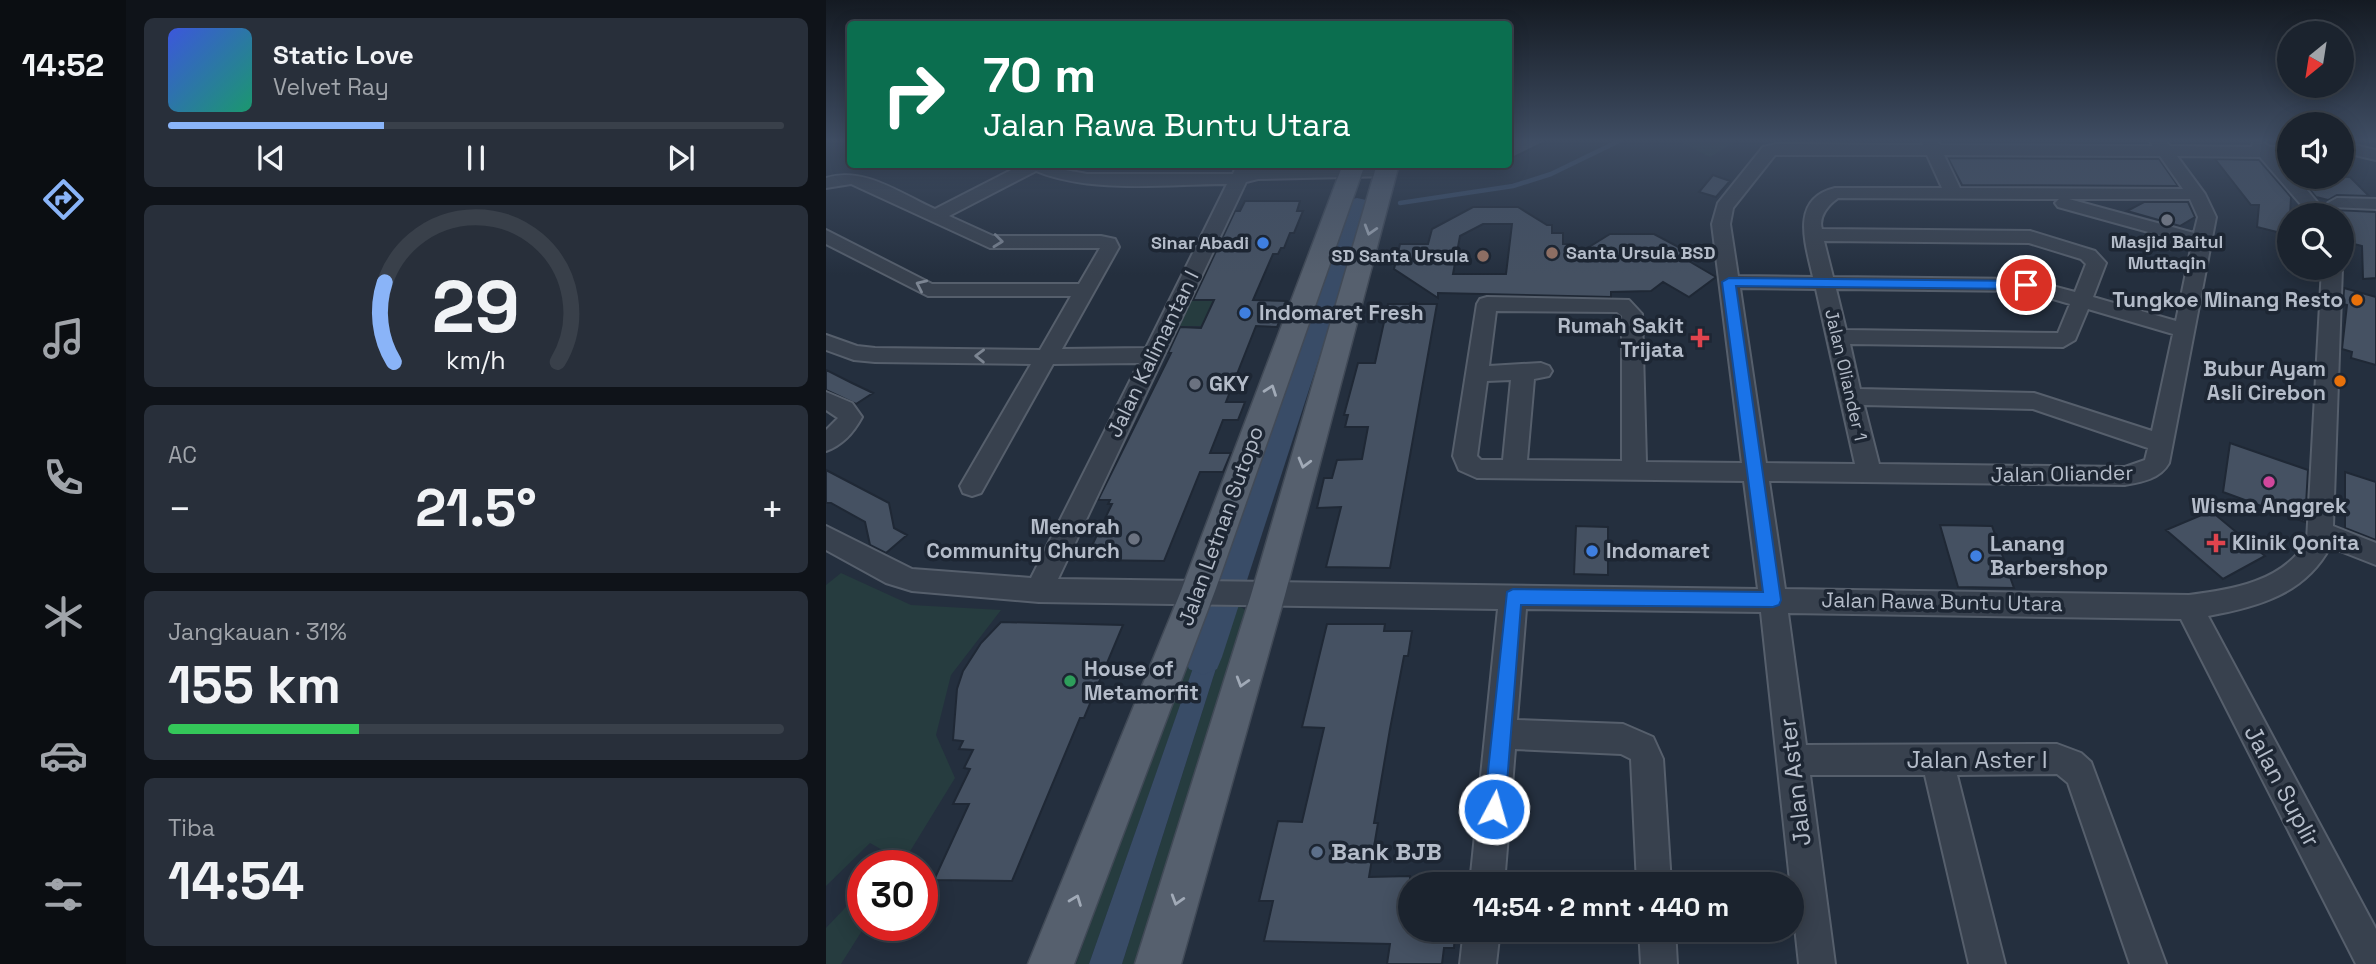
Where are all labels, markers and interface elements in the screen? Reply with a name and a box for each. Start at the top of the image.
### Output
north arrow [2277,21,2354,98]
map controls [2277,21,2354,280]
text: Static Love [273,38,414,72]
text: 70 m [983,44,1096,106]
text: 14:52 [22,45,104,85]
icon: right [868,49,959,140]
text: Velvet Ray [273,72,389,102]
text: Jalan Rawa Buntu Utara [983,105,1351,145]
button: sound [2277,112,2354,189]
icon: previous [252,139,290,177]
icon: pause [457,139,495,177]
icon: next [662,139,700,177]
icon: directions [39,175,88,224]
button: search [2277,203,2354,280]
marker: Masjid Baitul Muttaqin [2159,212,2175,228]
one-way arrow [1363,224,1378,236]
place label: Masjid Baitul Muttaqin [2111,230,2223,274]
place label: Sinar Abadi [1151,231,1249,254]
one-way arrow [992,234,1004,249]
marker: Sinar Abadi [1255,235,1271,251]
place label: Santa Ursula BSD [1566,241,1715,264]
place label: SD Santa Ursula [1332,244,1470,267]
marker: Santa Ursula BSD [1544,245,1560,261]
marker: SD Santa Ursula [1475,248,1491,264]
pin [1996,255,2056,315]
text: 29 [432,260,520,353]
street label: Jalan Kalimantan I [1100,266,1205,442]
icon: arrive [2007,266,2045,304]
one-way arrow [916,279,928,293]
place label: Tungkoe Minang Resto [2112,286,2343,313]
marker: Tungkoe Minang Resto [2349,292,2365,308]
place label: Indomaret Fresh [1259,299,1424,326]
marker: Indomaret Fresh [1237,305,1253,321]
street label: Jalan Oliander 1 [1820,307,1873,443]
place label: Rumah Sakit Trijata [1558,312,1684,363]
icon: music [39,314,88,363]
marker: Rumah Sakit Trijata [1690,328,1710,348]
text: km/h [446,343,506,375]
one-way arrow [975,348,985,364]
place label: Bubur Ayam Asli Cirebon [2203,355,2326,406]
place label: GKY [1209,370,1249,397]
marker: Bubur Ayam Asli Cirebon [2332,373,2348,389]
marker: GKY [1187,376,1203,392]
one-way arrow [1263,385,1277,397]
street label: Jalan Letnan Sutopo [1172,422,1269,629]
text: AC [168,440,197,470]
icon: phone [39,453,88,502]
one-way arrow [1298,457,1312,469]
street label: Jalan Oliander [1990,459,2134,488]
marker: Wisma Anggrek [2261,474,2277,490]
text: 21.5° [415,475,537,541]
text: − [168,485,192,533]
text: + [760,485,784,533]
place label: Wisma Anggrek [2191,492,2347,519]
place label: Menorah Community Church [926,513,1120,564]
place label: Klinik Qonita [2232,529,2359,556]
place label: Lanang Barbershop [1990,530,2108,581]
marker: Menorah Community Church [1126,531,1142,547]
marker: Klinik Qonita [2206,533,2226,553]
place label: Indomaret [1606,537,1710,564]
marker: Indomaret [1584,543,1600,559]
marker: Lanang Barbershop [1968,548,1984,564]
street label: Jalan Rawa Buntu Utara [1821,586,2063,617]
icon: climate [39,592,88,641]
text: Jangkauan · 31% [168,617,347,647]
text: 155 km [168,652,341,718]
place label: House of Metamorfit [1084,655,1199,706]
marker: House of Metamorfit [1062,673,1078,689]
one-way arrow [1235,675,1250,687]
street label: Jalan Aster [1771,716,1818,848]
street label: Jalan Suplir [2237,719,2328,852]
icon: car [39,731,88,780]
street label: Jalan Aster I [1906,744,2048,775]
position arrow [1457,772,1531,846]
text: Tiba [168,813,215,843]
place label: Bank BJB [1331,836,1442,867]
marker: Bank BJB [1309,844,1325,860]
text: 14:54 [168,848,304,914]
speed limit sign: 30 [847,850,938,941]
icon: filters [39,870,88,919]
text: 14:54 · 2 mnt · 440 m [1473,890,1729,924]
one-way arrow [1171,893,1185,905]
one-way arrow [1068,895,1082,907]

